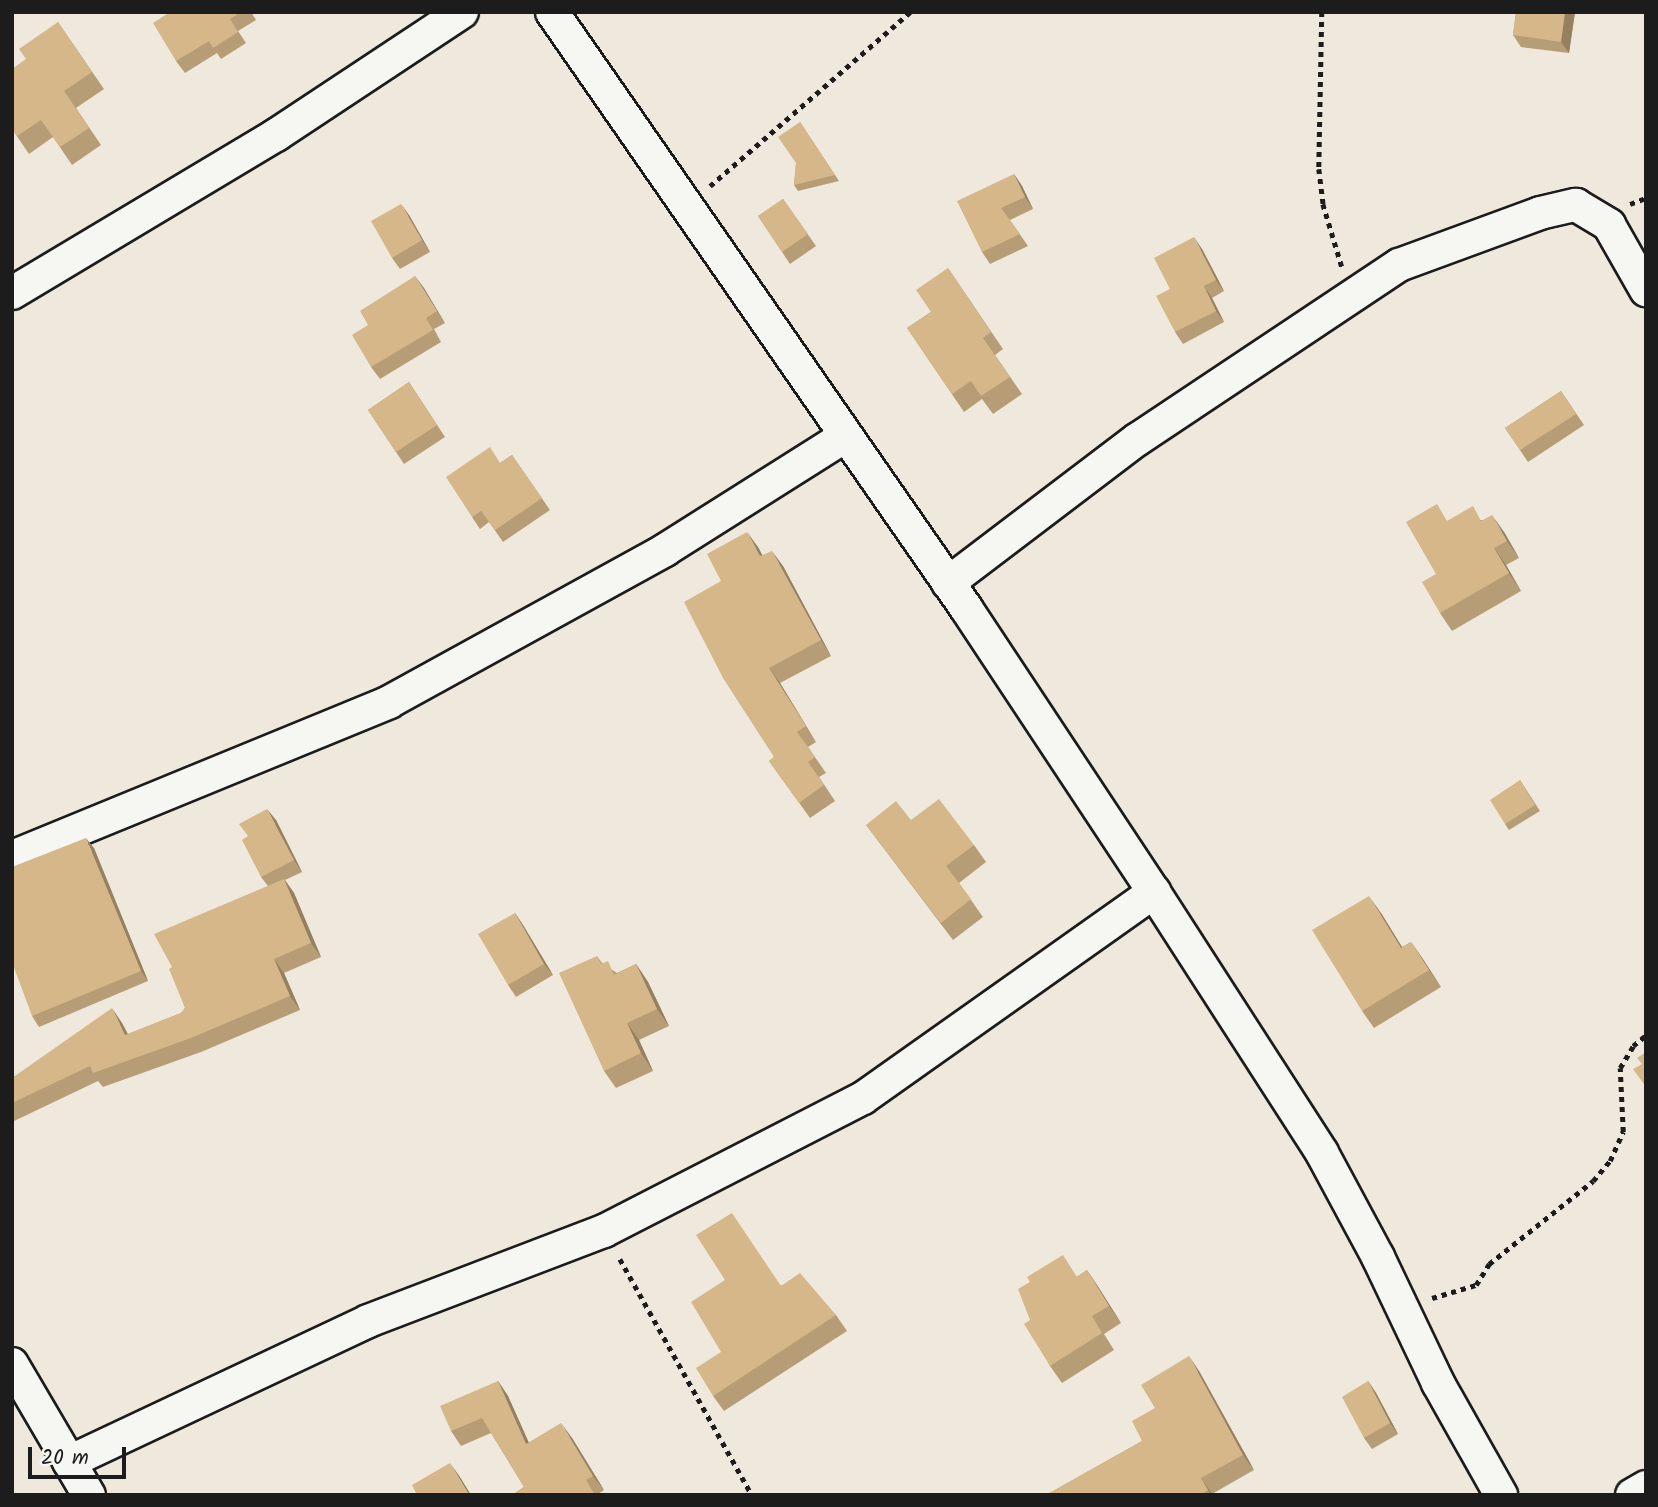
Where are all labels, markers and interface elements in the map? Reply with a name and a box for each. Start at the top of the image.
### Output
scale bar [32,1434,130,1478]
text: 20 m [41,1442,89,1475]

